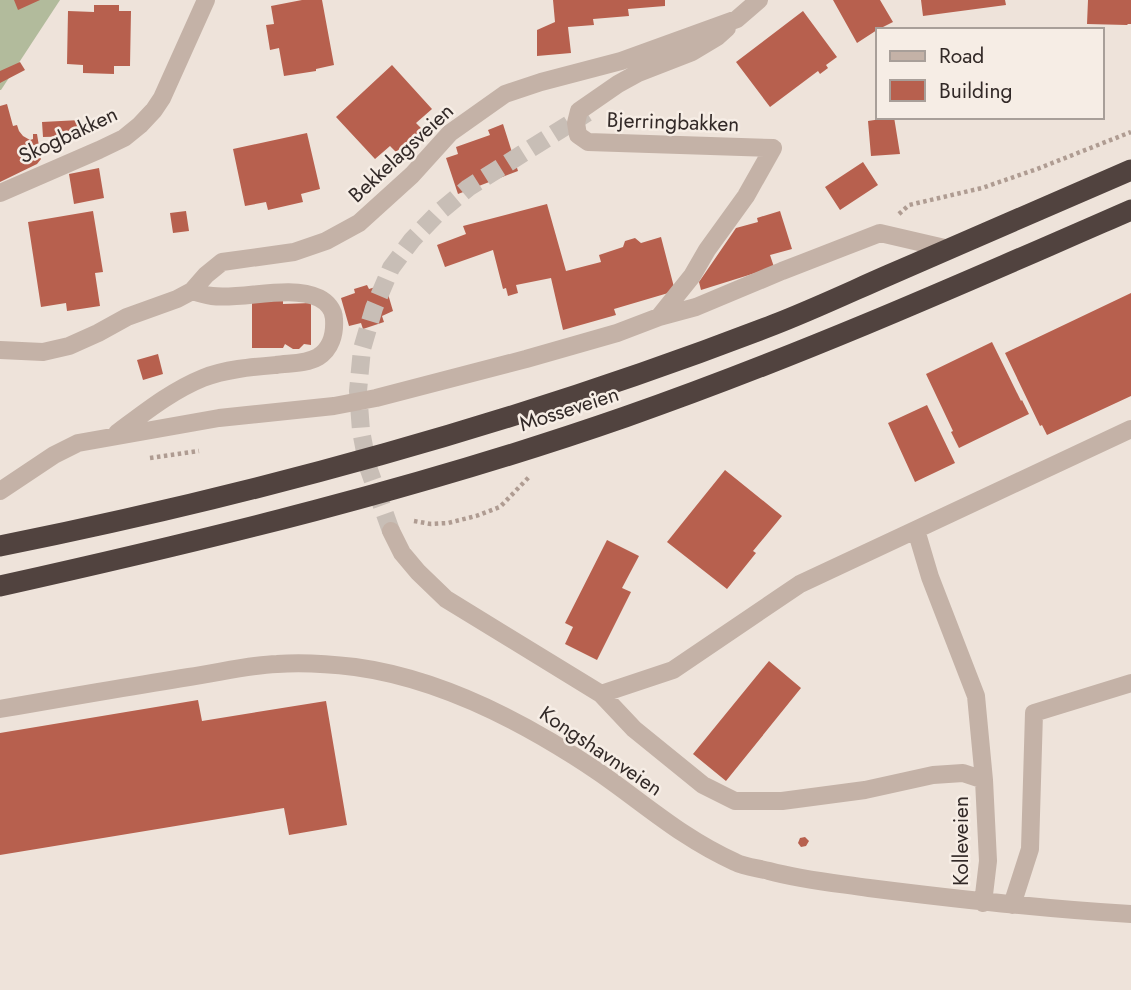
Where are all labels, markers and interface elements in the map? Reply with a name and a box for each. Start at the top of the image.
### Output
legend [876,28,1103,119]
text: Road [939,41,984,71]
text: Building [939,76,1012,106]
street label: Bekkelagsveien [342,96,460,210]
street label: Skogbakken [14,99,122,171]
street label: Bjerringbakken [606,105,740,139]
street label: Mosseveien [515,379,623,439]
street label: Kongshavnveien [534,699,668,803]
street label: Kolleveien [946,796,976,886]

